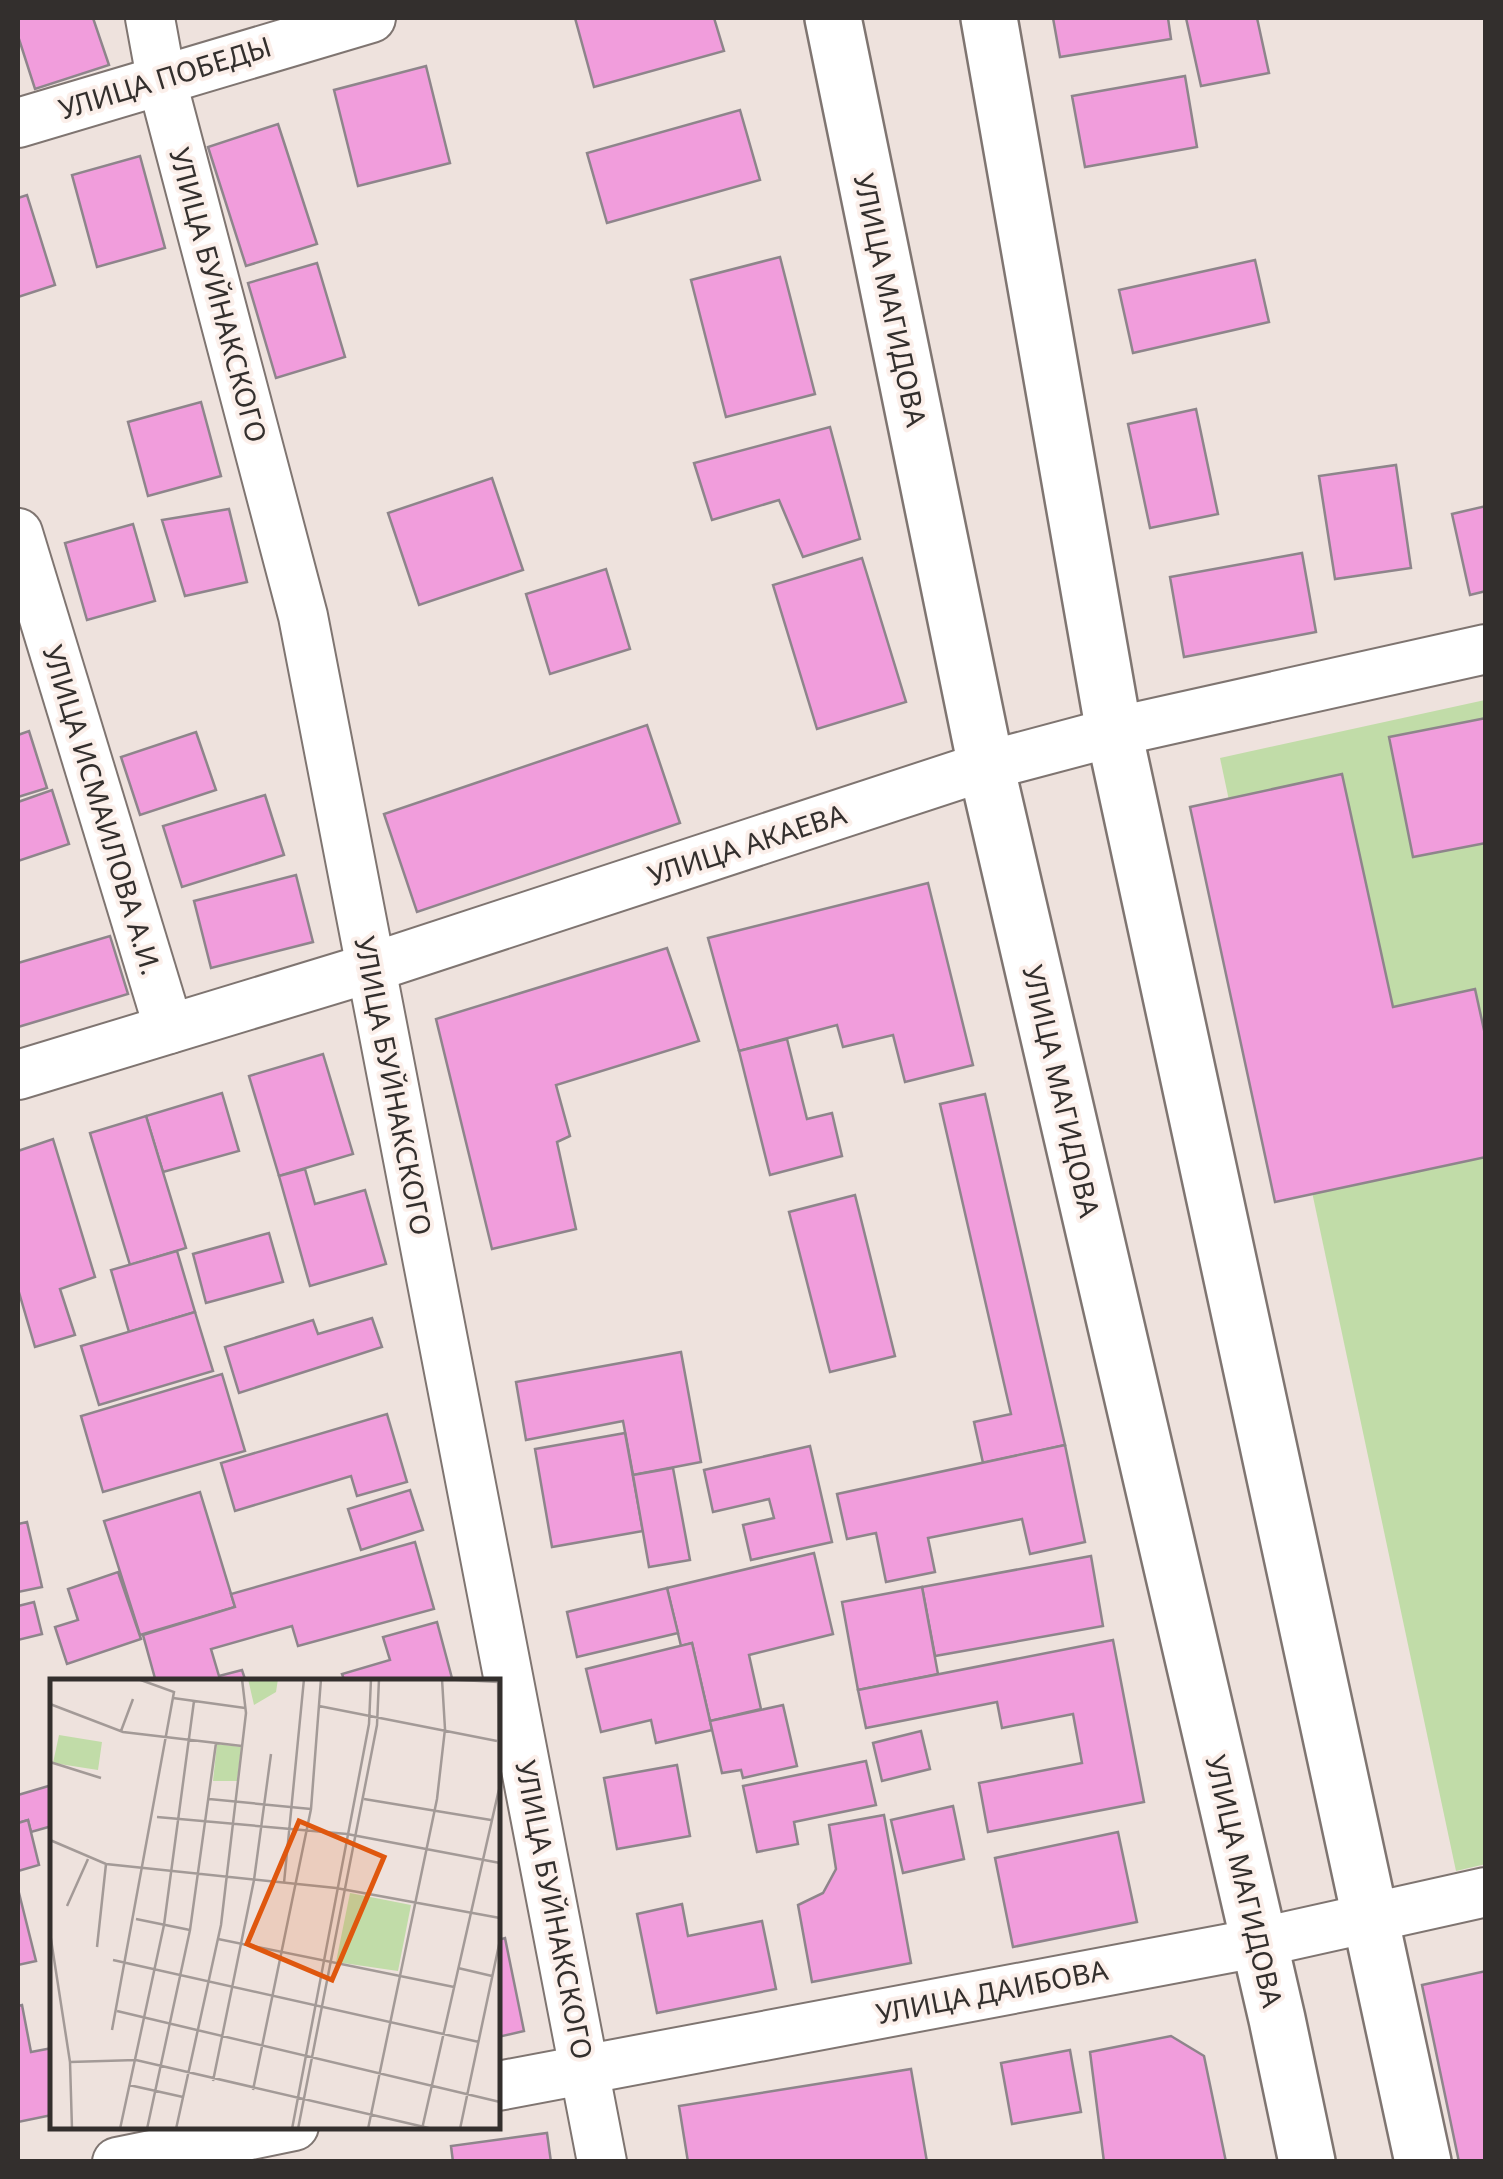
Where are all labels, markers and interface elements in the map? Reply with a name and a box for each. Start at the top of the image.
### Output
street label: УЛИЦА ПОБЕДЫ [54,27,276,127]
street label: УЛИЦА БУЙНАКСКОГО [161,143,277,446]
street label: УЛИЦА МАГИДОВА [846,170,936,430]
street label: УЛИЦА ИСМАИЛОВА А.И. [35,640,171,979]
street label: УЛИЦА АКАЕВА [643,794,851,894]
street label: УЛИЦА БУЙНАКСКОГО [346,933,442,1238]
street label: УЛИЦА МАГИДОВА [1014,961,1110,1221]
inset map [50,1679,500,2129]
street label: УЛИЦА МАГИДОВА [1197,1751,1293,2011]
street label: УЛИЦА БУЙНАКСКОГО [507,1757,603,2062]
street label: УЛИЦА ДАИБОВА [873,1950,1111,2032]

